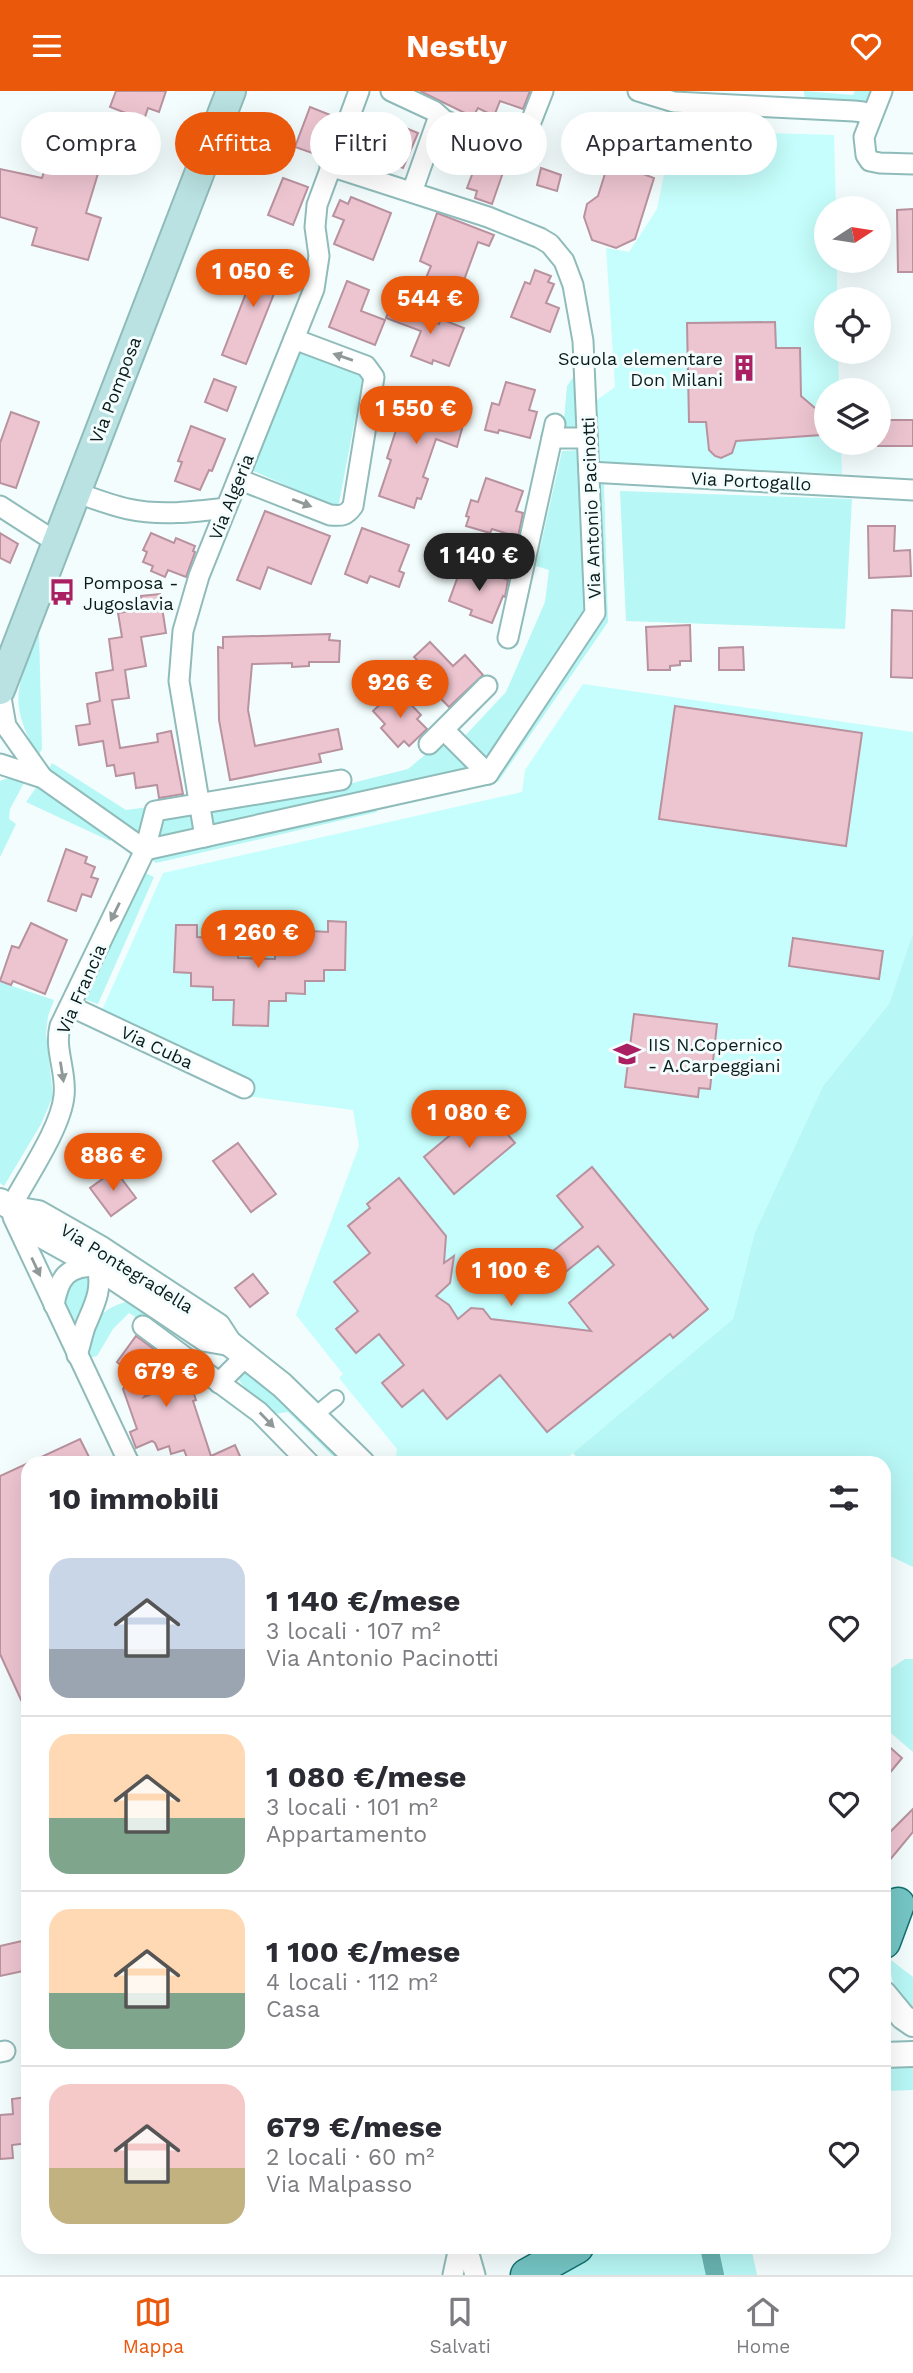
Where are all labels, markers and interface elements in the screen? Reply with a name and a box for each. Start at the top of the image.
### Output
icon: menu [28,27,66,65]
text: Nestly [406,27,507,65]
icon: heart [847,27,885,65]
chip: Compra [21,112,161,175]
chip: Affitta [175,112,296,175]
chip: Filtri [310,112,412,175]
chip: Nuovo [426,112,547,175]
chip: Appartamento [561,112,777,175]
north arrow [814,196,891,273]
map controls [814,196,891,455]
pin: 1 050 € [188,249,318,309]
text: 1 050 € [212,258,294,285]
pin: 544 € [381,277,479,336]
text: 544 € [397,285,463,312]
button: locate [814,287,891,364]
street label: Via Pomposa [85,334,145,446]
place label: Scuola elementare Don Milani [558,348,723,390]
one-way arrow [333,351,354,362]
building icon: Scuola elementare Don Milani [729,353,759,383]
button: layers [814,378,891,455]
pin: 1 550 € [351,387,481,446]
text: 1 550 € [376,395,456,422]
street label: Via Antonio Pacinotti [577,417,605,599]
street label: Via Algeria [204,451,258,543]
street label: Via Portogallo [690,467,812,495]
one-way arrow [291,498,312,509]
pin: 1 140 € [414,533,544,593]
text: 1 140 € [440,542,518,569]
place label: Pomposa - Jugoslavia [83,572,178,614]
bus stop icon: Pomposa - Jugoslavia [47,577,77,607]
pin: 926 € [351,661,449,720]
text: 926 € [368,669,432,696]
one-way arrow [109,902,121,922]
pin: 1 260 € [193,911,323,970]
text: 1 260 € [217,919,299,946]
street label: Via Francia [52,941,110,1037]
street label: Via Cuba [118,1021,196,1073]
place label: IIS N.Copernico - A.Carpeggiani [648,1034,783,1076]
school or university icon: IIS N.Copernico - A.Carpeggiani [612,1039,642,1069]
one-way arrow [57,1061,68,1083]
pin: 1 080 € [404,1091,534,1150]
text: 1 080 € [427,1099,511,1126]
pin: 886 € [64,1133,162,1193]
text: 886 € [80,1142,146,1169]
street label: Via Pontegradella [57,1219,197,1317]
pin: 1 100 € [446,1249,576,1308]
one-way arrow [30,1257,42,1277]
text: 1 100 € [472,1257,550,1284]
pin: 679 € [117,1349,215,1409]
text: 679 € [134,1358,198,1385]
one-way arrow [258,1411,274,1428]
icon: filters [825,1479,863,1517]
text: 10 immobili [49,1481,219,1516]
text: 1 140 €/mese [266,1583,460,1618]
icon: home [105,1586,189,1670]
icon: heart [825,1609,863,1647]
text: 3 locali · 107 m² [266,1618,441,1645]
text: Via Antonio Pacinotti [266,1645,499,1672]
text: 1 080 €/mese [266,1759,467,1794]
icon: home [105,1762,189,1846]
icon: heart [825,1785,863,1823]
text: 3 locali · 101 m² [266,1794,438,1821]
text: Appartamento [266,1821,427,1848]
text: 1 100 €/mese [266,1934,460,1969]
icon: home [105,1937,189,2021]
icon: heart [825,1960,863,1998]
text: 4 locali · 112 m² [266,1969,438,1996]
text: Casa [266,1996,320,2023]
text: 679 €/mese [266,2109,442,2144]
icon: home [105,2112,189,2196]
icon: heart [825,2135,863,2173]
text: 2 locali · 60 m² [266,2144,434,2171]
text: Via Malpasso [266,2171,412,2198]
tab: Mappa [123,2293,184,2358]
tab: Salvati [429,2293,491,2358]
tab: Home [736,2293,790,2358]

